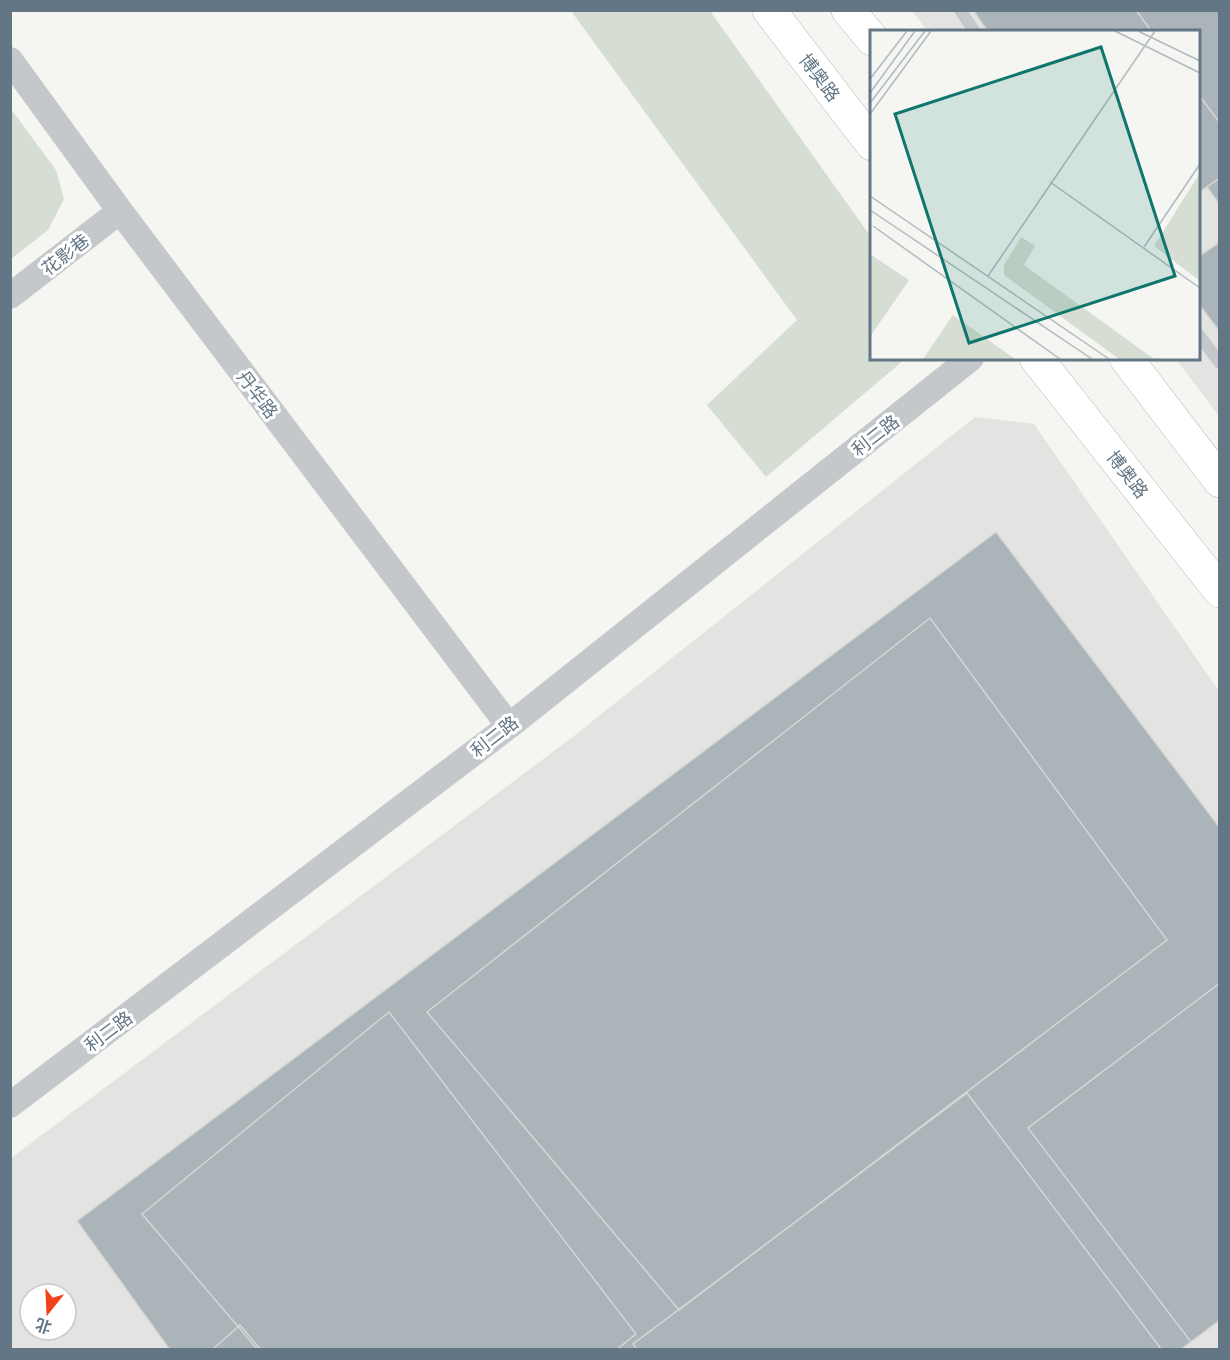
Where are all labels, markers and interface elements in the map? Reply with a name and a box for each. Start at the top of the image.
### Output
inset map [870,30,1200,360]
street label: 博奥路 [795,49,845,105]
street label: 花影巷 [37,229,93,279]
street label: 丹华路 [233,366,283,422]
street label: 利二路 [847,410,903,460]
street label: 博奥路 [1103,446,1153,502]
street label: 利二路 [466,711,522,761]
street label: 利二路 [80,1006,136,1056]
north arrow [18,1282,78,1342]
text: 北 [33,1315,54,1338]

